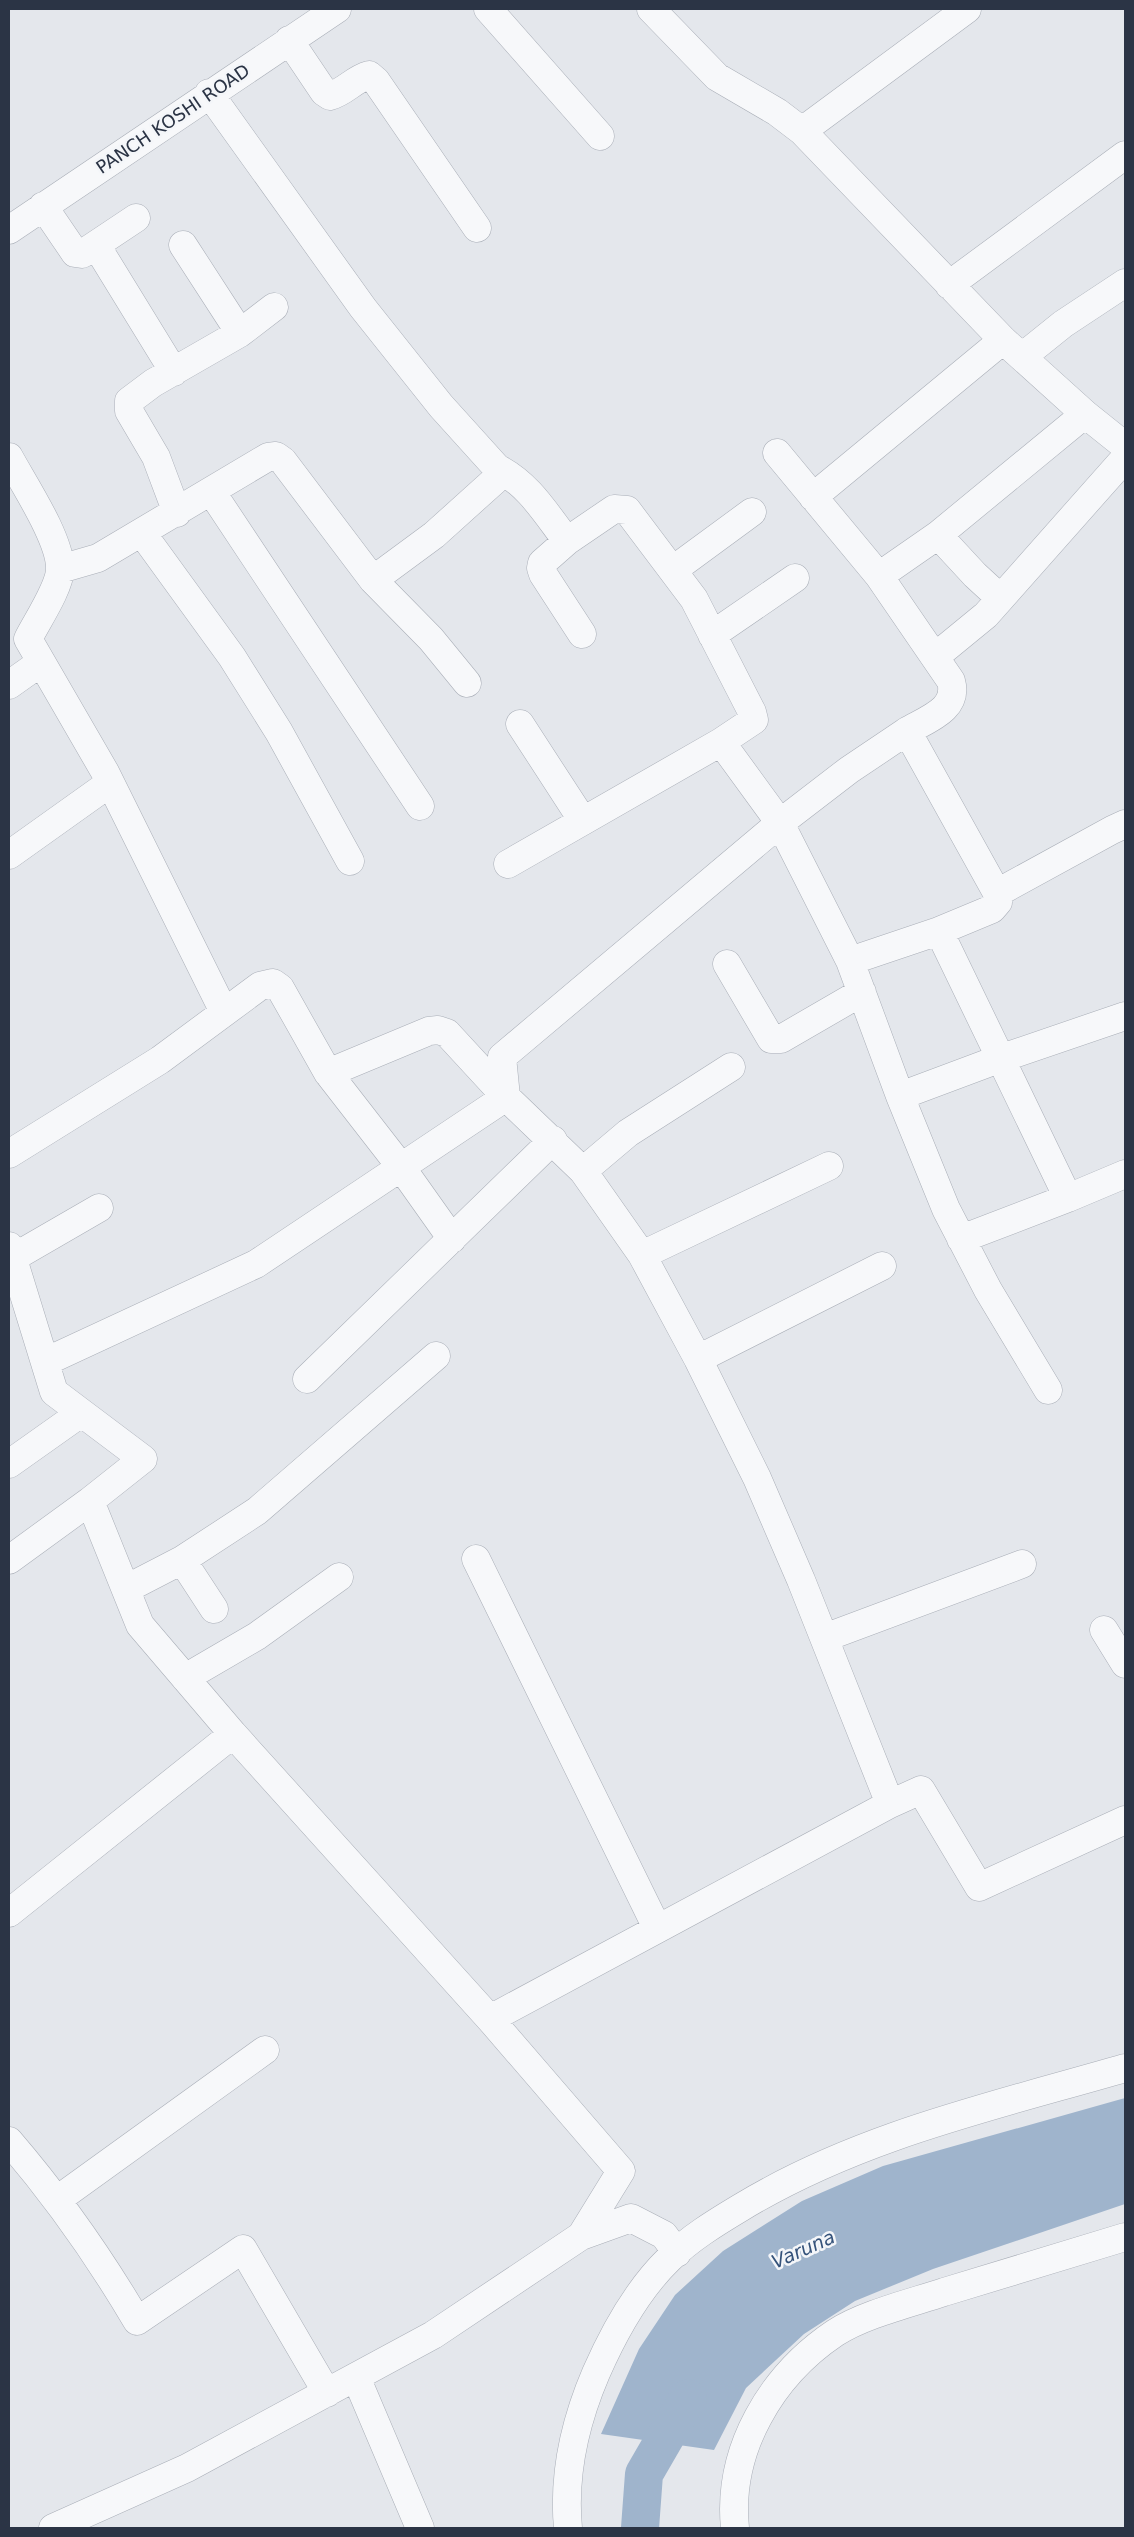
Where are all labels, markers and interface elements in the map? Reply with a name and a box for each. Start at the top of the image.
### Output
street label: PANCH KOSHI ROAD [92,59,254,178]
water label: Varuna [768,2225,838,2273]

